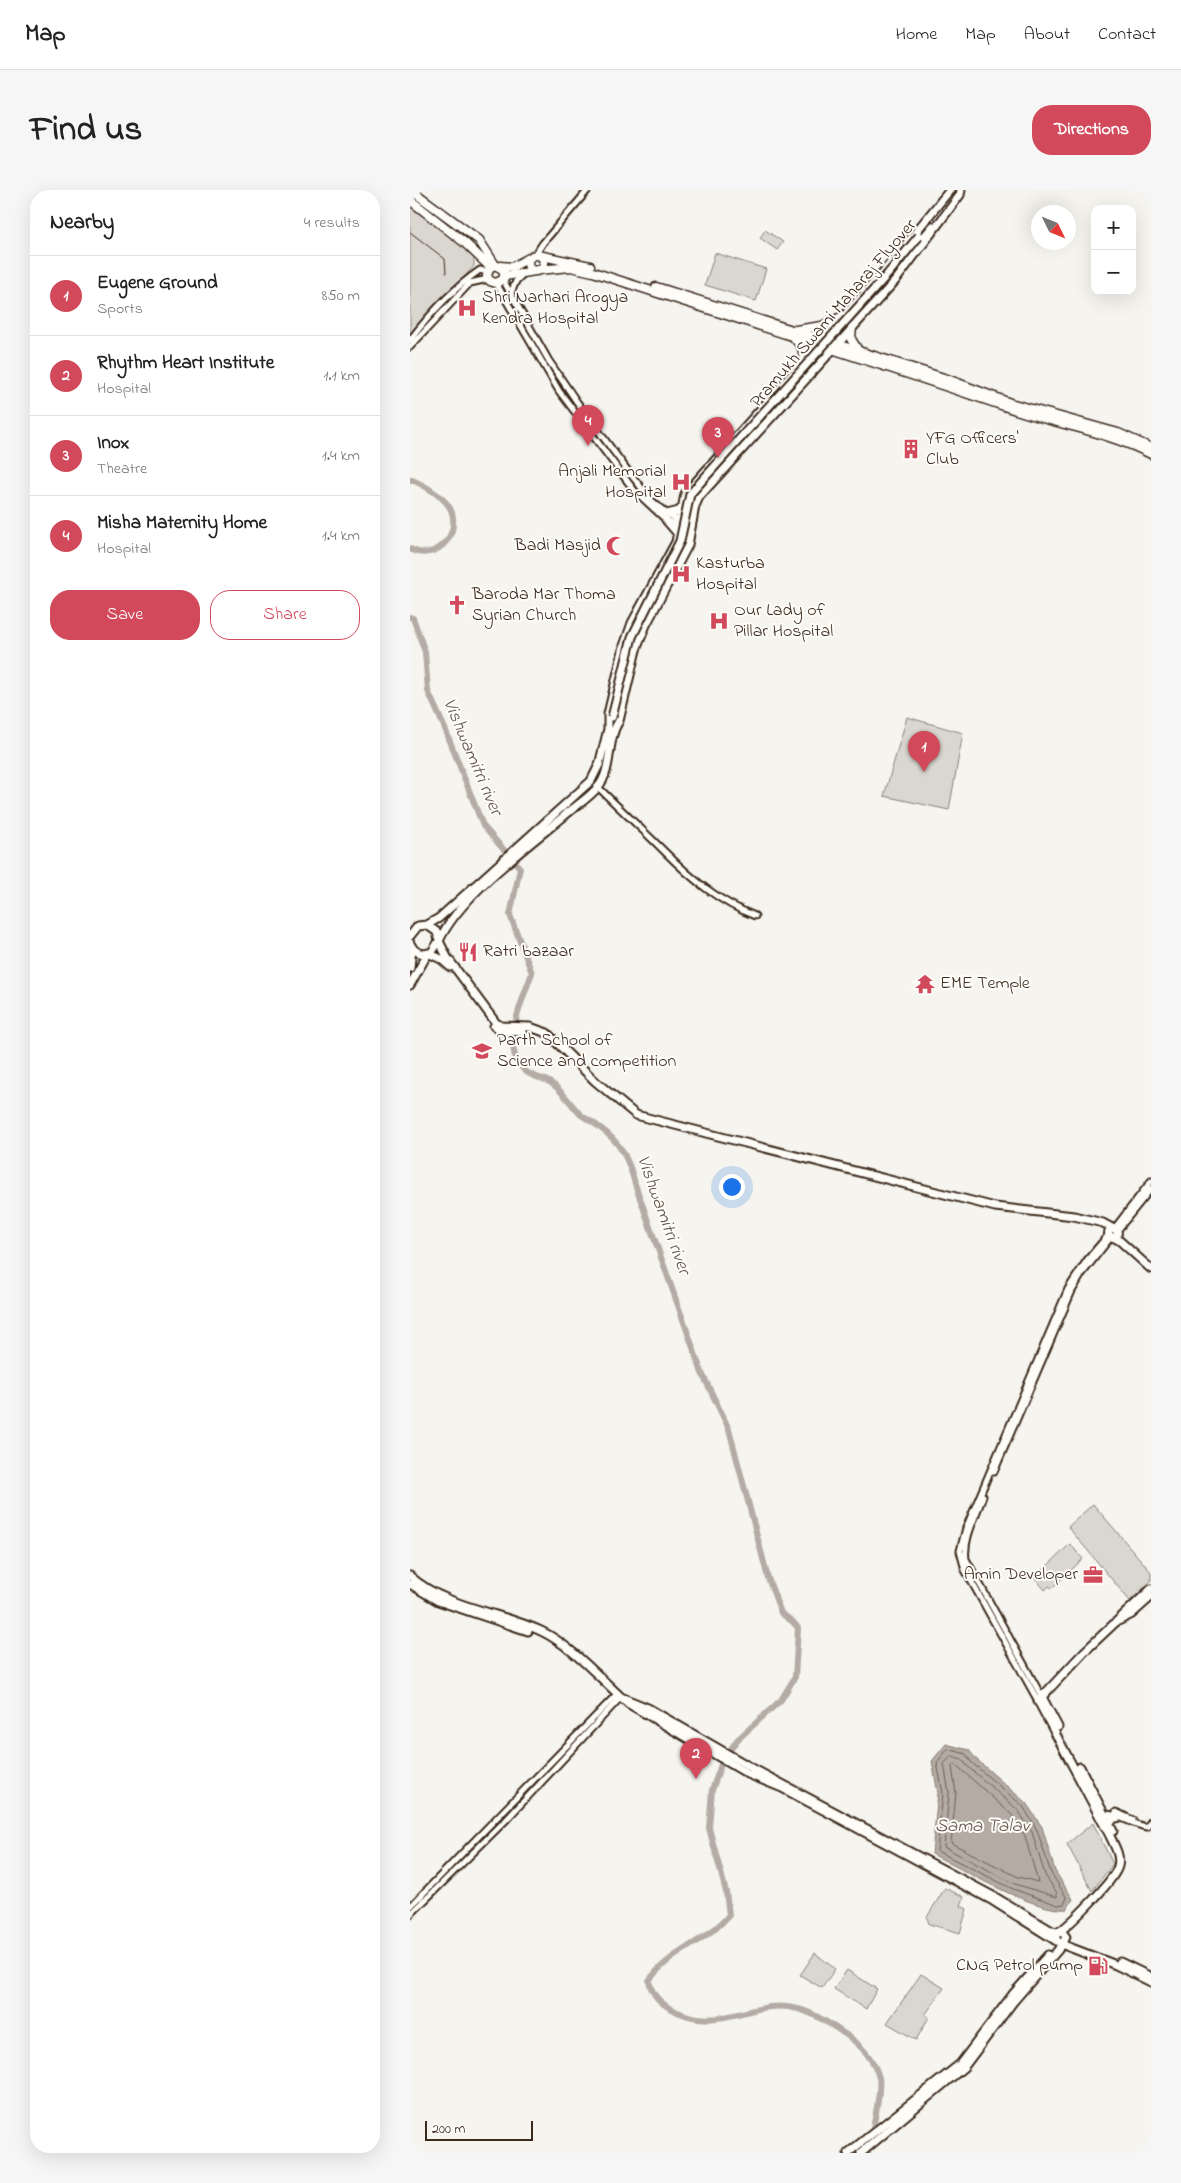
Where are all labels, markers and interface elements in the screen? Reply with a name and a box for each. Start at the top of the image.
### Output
text: Map [25,17,66,52]
text: Home [896,22,937,48]
text: Map [965,22,996,48]
text: About [1024,22,1070,48]
text: Contact [1098,22,1156,48]
text: Find us [30,105,142,156]
button: Directions [1032,105,1151,155]
north arrow [1031,205,1076,250]
map controls [1091,205,1136,295]
button: + [1091,205,1136,250]
text: Nearby [50,208,114,238]
text: 4 results [304,211,360,235]
street label: Pramukh Swami Maharaj Flyover [745,214,924,414]
button: − [1091,250,1136,295]
text: Eugene Ground [97,270,218,297]
text: 1 [63,284,69,308]
text: 850 m [322,284,360,308]
place label: Shri Narhari Arogya Kendra Hospital [482,285,628,332]
text: Sports [97,297,143,321]
hospital icon: Shri Narhari Arogya Kendra Hospital [456,297,478,319]
text: Rhythm Heart Institute [97,350,274,377]
text: 2 [62,364,70,388]
text: 1.1 km [323,364,360,388]
text: Hospital [97,377,151,401]
pin: 4 [572,405,604,446]
pin: 3 [702,417,734,458]
place label: YFG Officers' Club [926,426,1019,473]
text: Inox [97,430,129,457]
building icon: YFG Officers' Club [900,438,922,460]
text: 3 [63,444,69,468]
text: 1.4 km [322,444,360,468]
text: Theatre [97,457,147,481]
place label: Anjali Memorial Hospital [558,459,666,506]
hospital icon: Anjali Memorial Hospital [670,471,692,493]
text: Misha Maternity Home [97,510,267,537]
text: 4 [63,524,69,548]
text: 1.4 km [322,524,360,548]
place label: Badi Masjid [514,533,601,559]
mosque icon: Badi Masjid [605,535,627,557]
text: Hospital [97,537,151,561]
place label: Kasturba Hospital [696,551,765,598]
hospital icon: Kasturba Hospital [670,563,692,585]
place label: Baroda Mar Thoma Syrian Church [471,582,616,629]
button: Save [50,590,200,640]
button: Share [210,590,360,640]
church icon: Baroda Mar Thoma Syrian Church [446,594,468,616]
place label: Our Lady of Pillar Hospital [734,598,833,645]
hospital icon: Our Lady of Pillar Hospital [708,610,730,632]
water label: Vishwamitri river [435,694,510,822]
pin: 1 [908,731,940,772]
place label: Ratri bazaar [483,939,574,965]
restaurant icon: Ratri bazaar [457,941,479,963]
place label: EME Temple [940,971,1031,997]
temple icon: EME Temple [914,973,936,995]
place label: Parth School of Science and competition [497,1028,677,1075]
school or university icon: Parth School of Science and competition [471,1040,493,1062]
water label: Vishwamitri river [629,1152,698,1280]
your location [719,1174,745,1200]
place label: Amin Developer [964,1562,1078,1588]
office icon: Amin Developer [1082,1564,1104,1586]
pin: 2 [680,1738,712,1779]
water label: Sama Talav [935,1813,1032,1840]
place label: CNG Petrol pump [956,1953,1083,1979]
fuel station icon: CNG Petrol pump [1087,1955,1109,1977]
scale bar [425,2118,532,2141]
text: 200 m [432,2119,465,2140]

